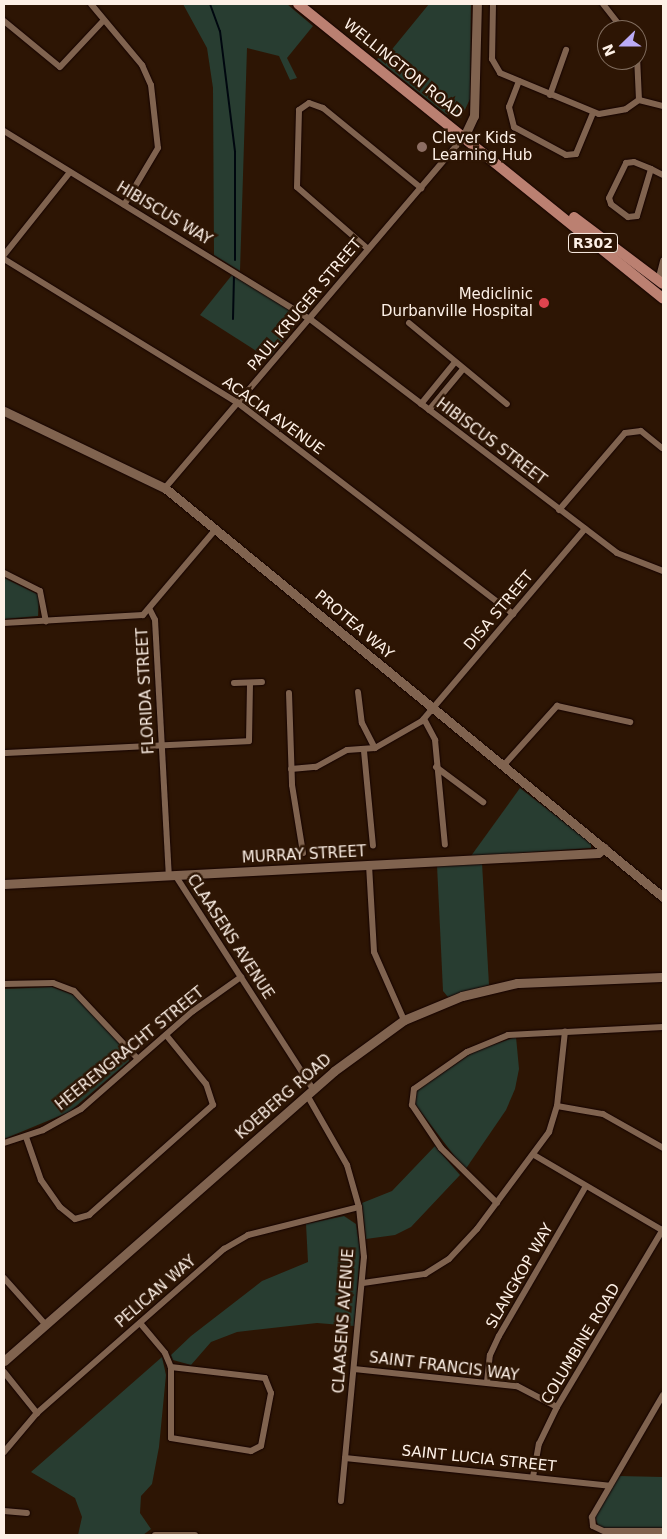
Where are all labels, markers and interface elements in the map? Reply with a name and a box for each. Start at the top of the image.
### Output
street label: WELLINGTON ROAD [340,15,466,123]
north arrow [597,20,647,70]
text: N [599,42,619,59]
place label: Clever Kids Learning Hub [432,129,532,164]
marker: Clever Kids Learning Hub [416,141,428,153]
street label: HIBISCUS WAY [113,178,215,250]
road number: R302 [567,232,619,254]
street label: PAUL KRUGER STREET [244,235,366,375]
place label: Mediclinic Durbanville Hospital [381,285,533,320]
marker: Mediclinic Durbanville Hospital [537,296,551,310]
street label: ACACIA AVENUE [219,373,327,459]
street label: HIBISCUS STREET [433,395,549,489]
street label: DISA STREET [461,568,537,654]
street label: PROTEA WAY [311,587,397,663]
street label: FLORIDA STREET [134,627,158,755]
street label: MURRAY STREET [241,843,367,867]
street label: CLAASENS AVENUE [183,871,277,1003]
street label: HEERENGRACHT STREET [52,984,208,1114]
street label: KOEBERG ROAD [233,1051,335,1143]
street label: SLANGKOP WAY [483,1220,557,1332]
street label: CLAASENS AVENUE [330,1248,358,1394]
street label: PELICAN WAY [112,1252,200,1332]
street label: COLUMBINE ROAD [538,1280,624,1408]
street label: SAINT FRANCIS WAY [368,1349,520,1385]
street label: SAINT LUCIA STREET [401,1442,557,1476]

